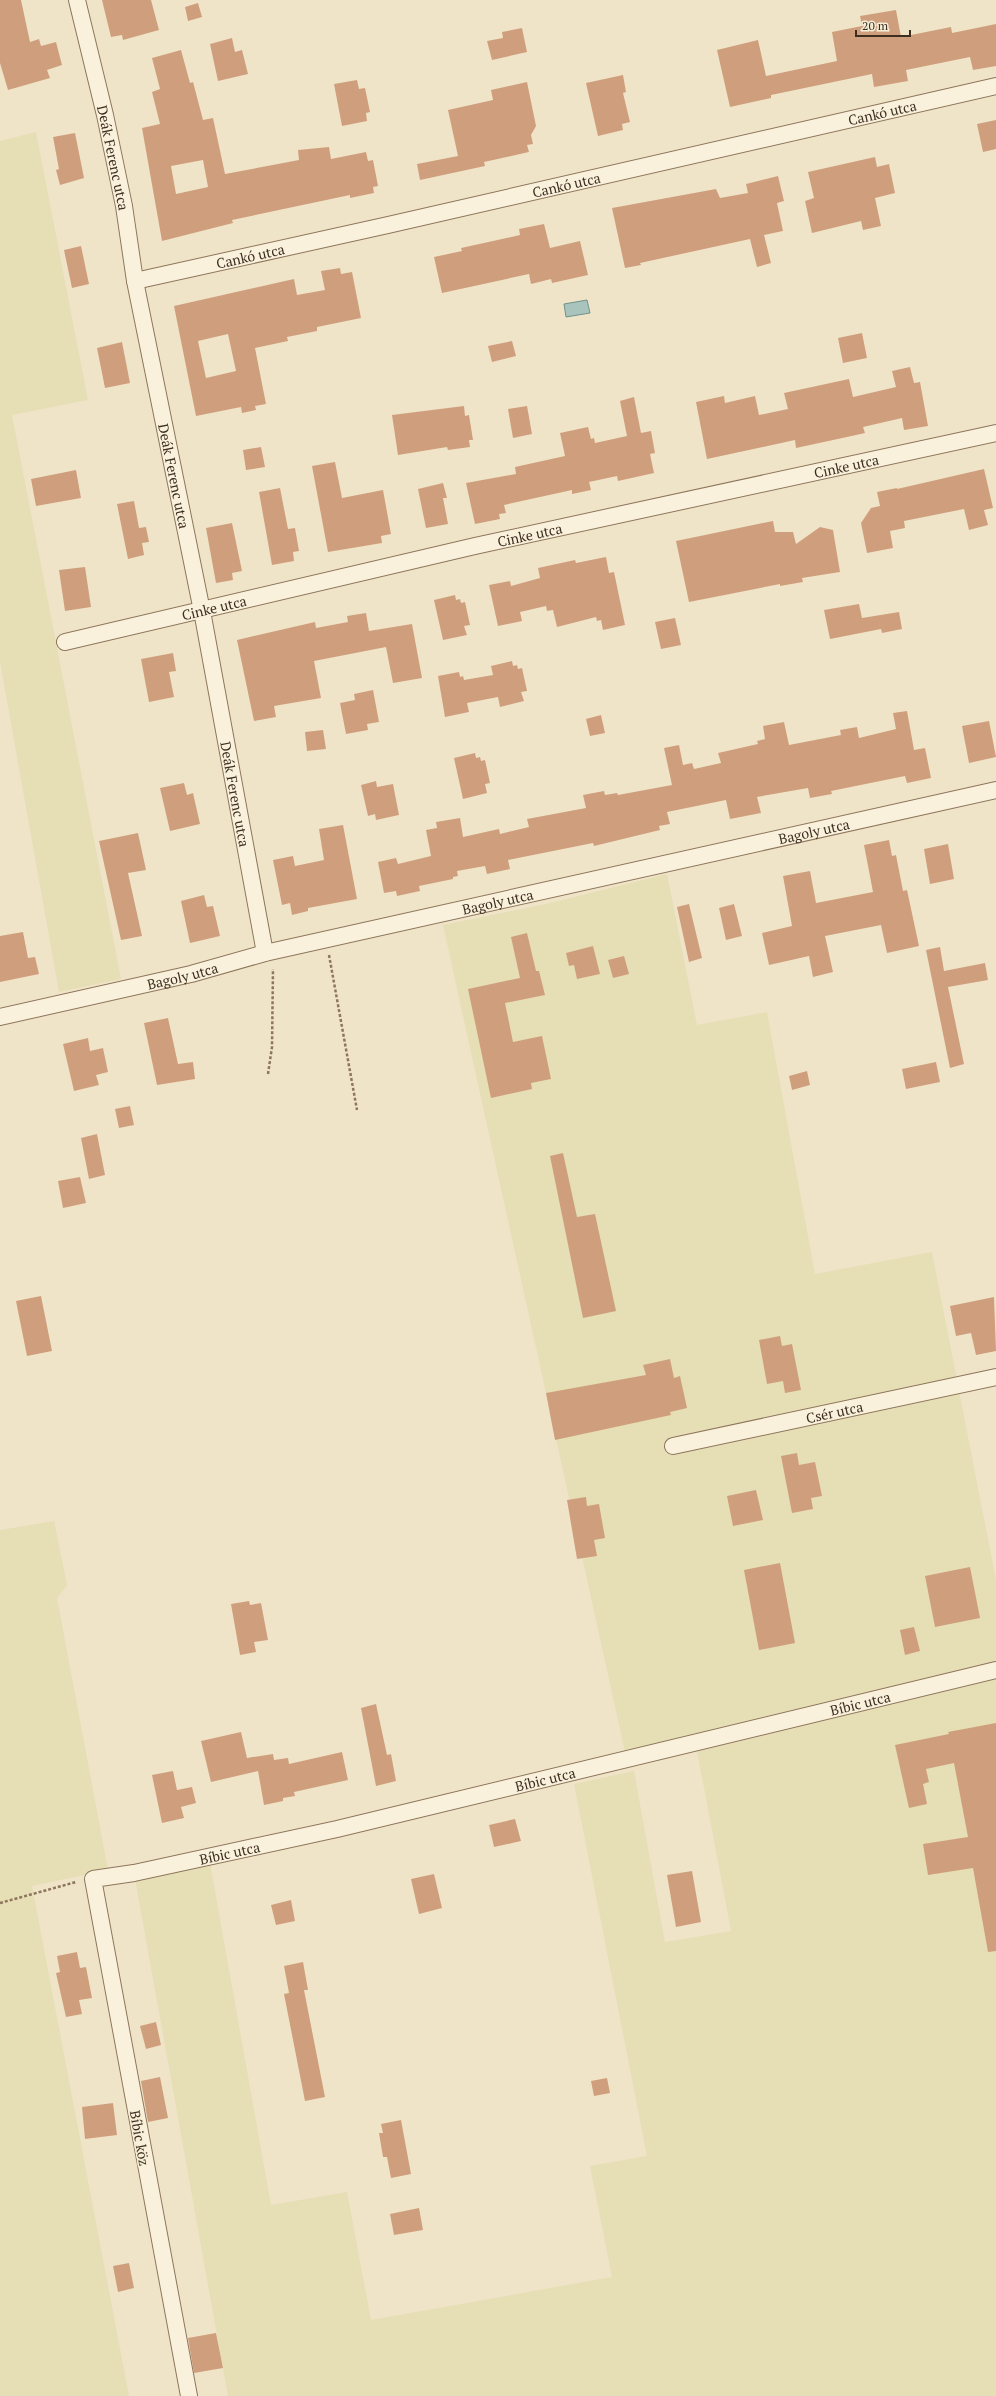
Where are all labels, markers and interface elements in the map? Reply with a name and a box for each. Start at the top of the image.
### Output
scale bar [856,12,910,38]
text: 20 m [862,18,889,33]
street label: Cankó utca [846,95,918,129]
street label: Deák Ferenc utca [93,103,134,211]
street label: Cankó utca [530,167,602,201]
street label: Cankó utca [214,239,286,272]
street label: Deák Ferenc utca [155,422,195,530]
street label: Cinke utca [812,449,881,482]
street label: Cinke utca [495,518,564,550]
street label: Cinke utca [180,590,248,624]
street label: Deák Ferenc utca [217,740,255,848]
street label: Bagoly utca [776,813,851,848]
street label: Bagoly utca [460,884,535,918]
street label: Bagoly utca [145,957,220,993]
street label: Csér utca [804,1396,865,1427]
street label: Bíbic utca [828,1686,892,1719]
street label: Bíbic utca [513,1762,577,1795]
street label: Bíbic utca [197,1837,262,1868]
street label: Bíbic köz [126,2109,154,2167]

